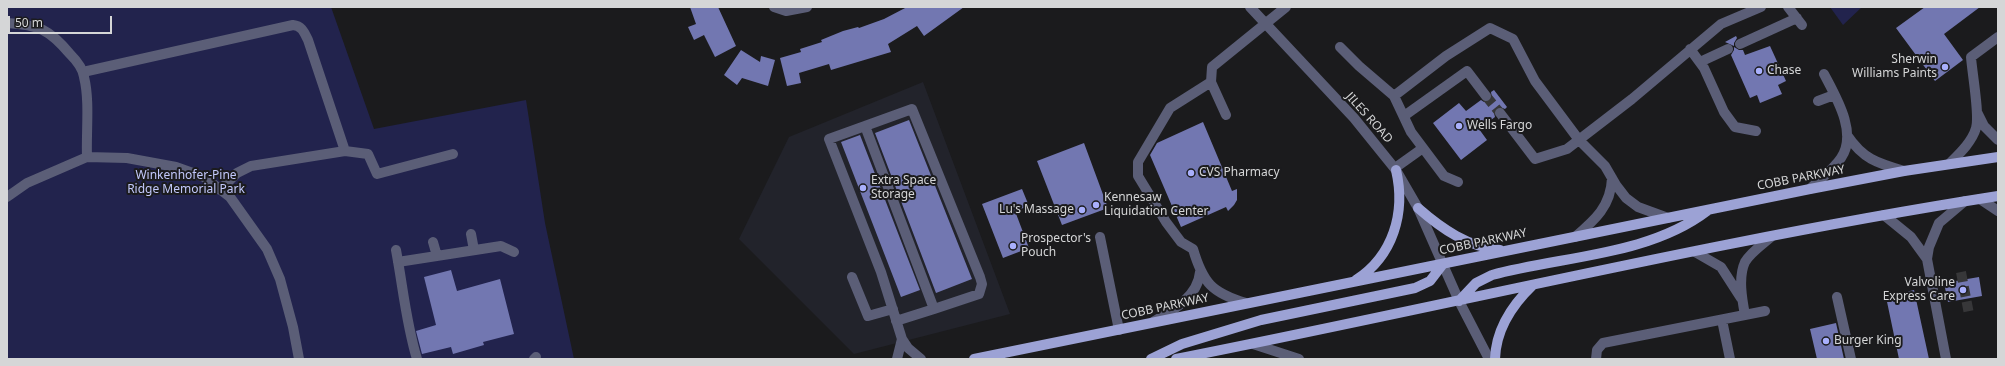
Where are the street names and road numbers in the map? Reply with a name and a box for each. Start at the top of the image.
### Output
street label: JILES ROAD [1343,90,1395,146]
street label: COBB PARKWAY [1756,162,1846,194]
street label: COBB PARKWAY [1438,226,1528,258]
street label: COBB PARKWAY [1120,291,1210,323]

